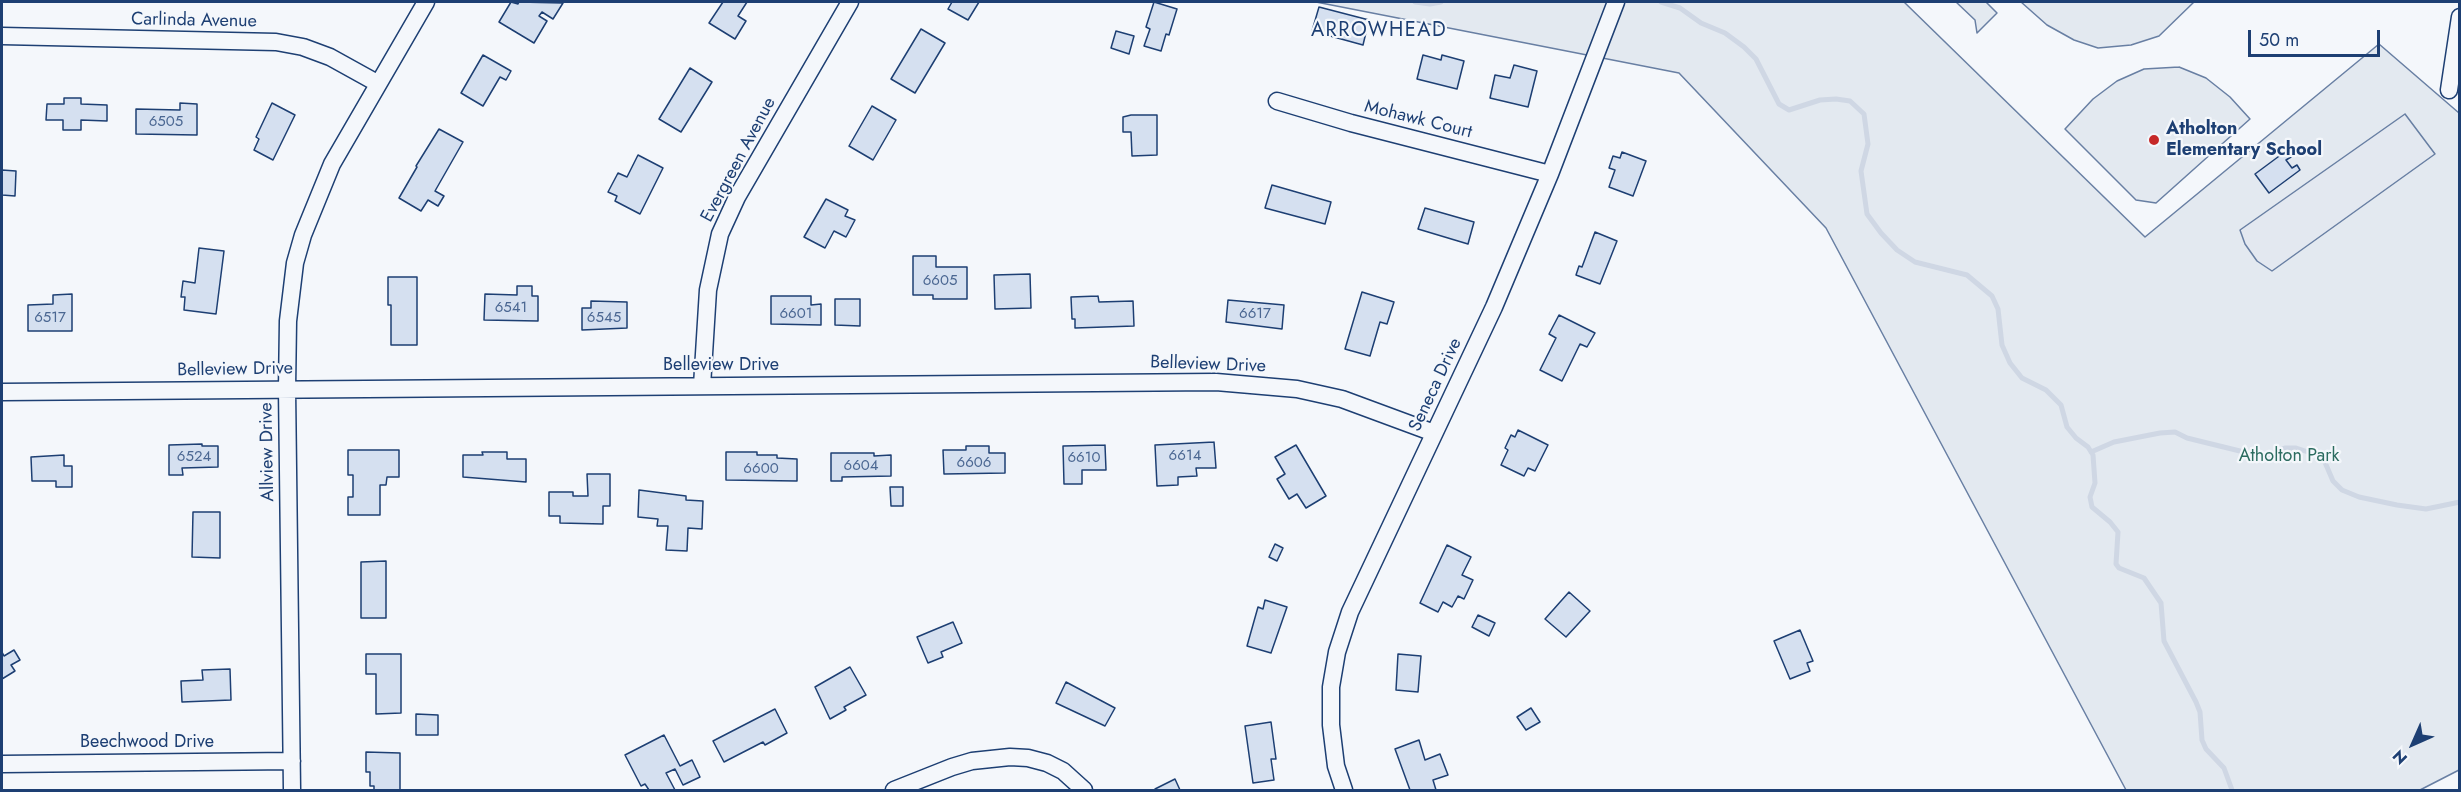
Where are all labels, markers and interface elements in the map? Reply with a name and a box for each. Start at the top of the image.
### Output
street label: Carlinda Avenue [131,9,257,33]
scale bar [2251,18,2383,56]
district label: ARROWHEAD [1311,19,1447,43]
text: 50 m [2259,27,2299,53]
street label: Evergreen Avenue [697,94,781,226]
street label: Mohawk Court [1362,96,1474,144]
house number: 6505 [149,113,183,131]
place label: Atholton Elementary School [2166,119,2322,162]
marker: Atholton Elementary School [2147,133,2161,147]
house number: 6605 [923,272,957,290]
house number: 6541 [495,299,527,317]
house number: 6601 [779,305,813,323]
house number: 6617 [1239,305,1271,323]
house number: 6517 [34,309,66,327]
house number: 6545 [587,309,621,327]
street label: Seneca Drive [1405,335,1467,435]
street label: Belleview Drive [1150,352,1266,378]
street label: Belleview Drive [663,355,779,377]
street label: Belleview Drive [177,358,293,382]
street label: Allview Drive [256,402,280,502]
park label: Atholton Park [2239,446,2339,468]
house number: 6614 [1169,447,1201,465]
house number: 6524 [177,448,211,466]
house number: 6610 [1067,449,1101,467]
house number: 6606 [957,454,991,472]
house number: 6604 [843,457,879,475]
house number: 6600 [743,460,779,478]
north arrow [2383,714,2443,774]
street label: Beechwood Drive [80,732,214,754]
text: N [2387,744,2413,770]

